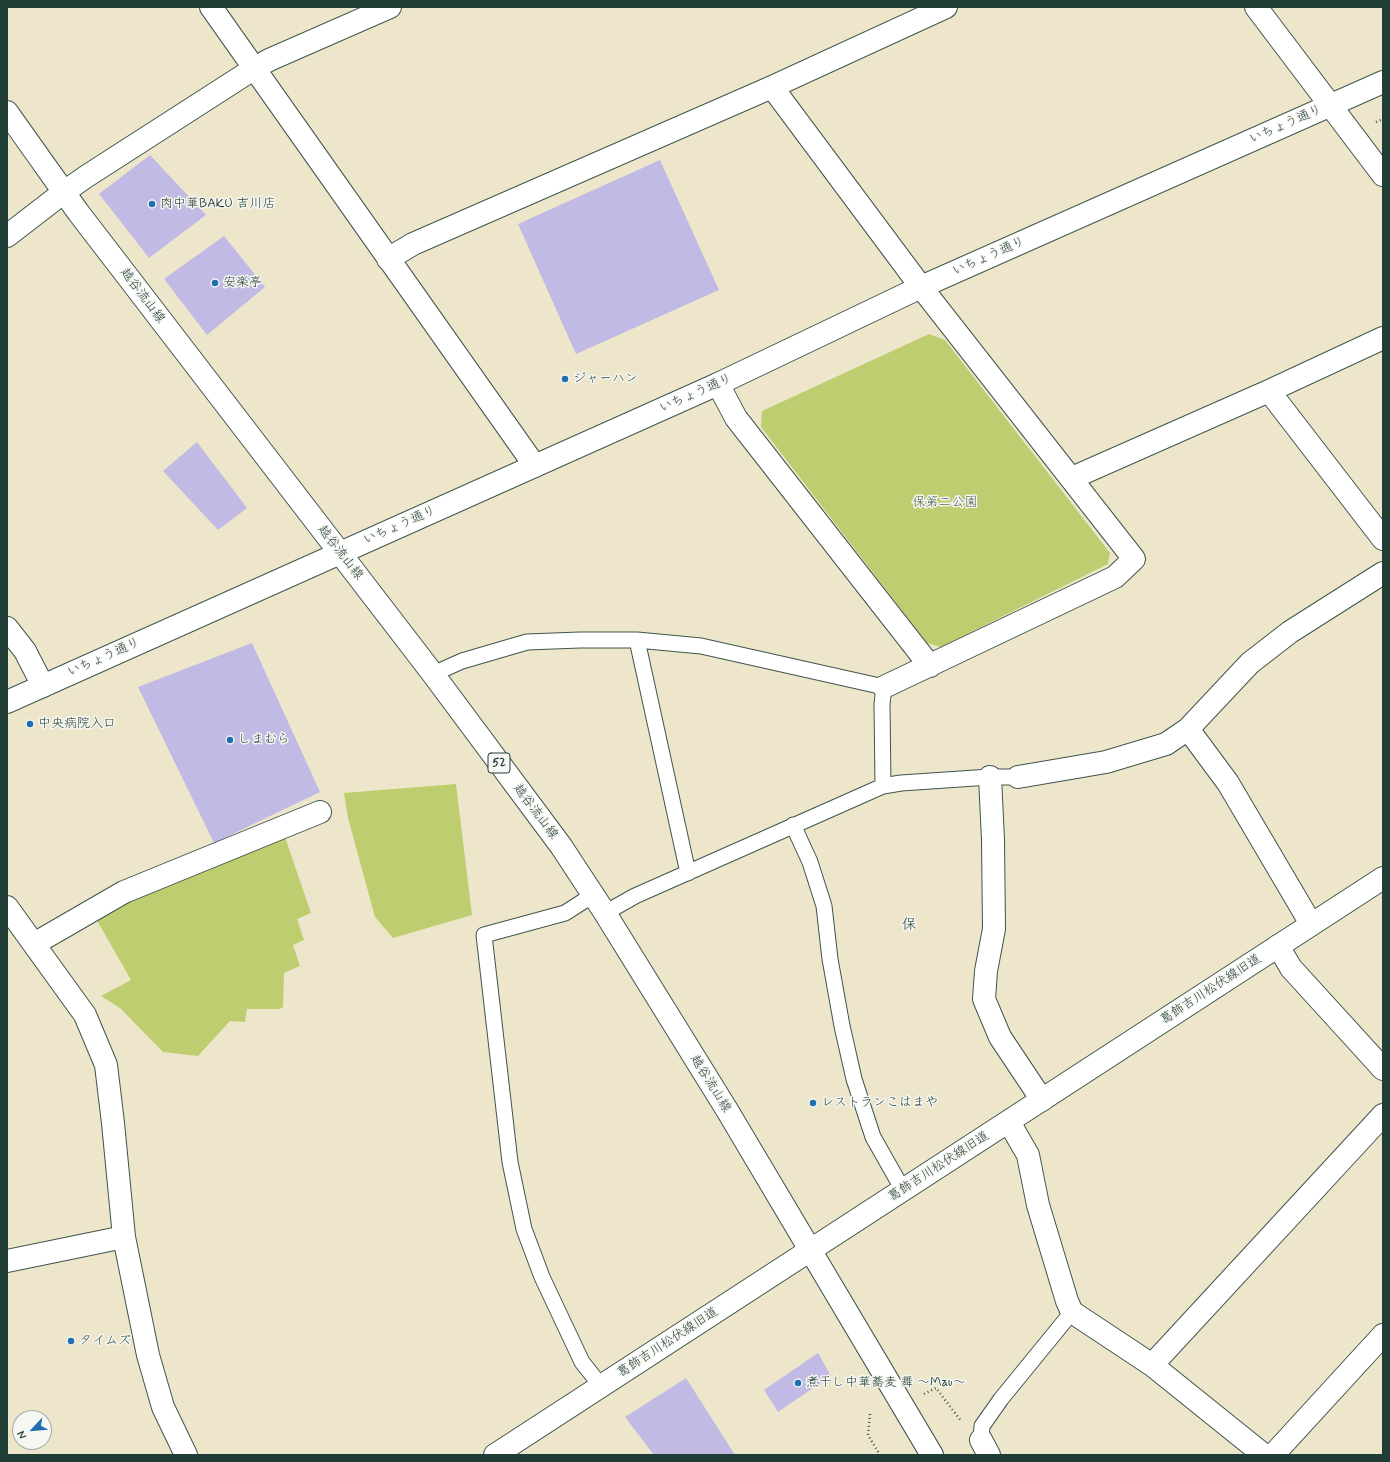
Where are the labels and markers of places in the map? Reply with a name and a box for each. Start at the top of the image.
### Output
place label: 肉中華BAKU 吉川店 [160,196,275,212]
marker: 肉中華BAKU 吉川店 [147,199,157,209]
place label: 安楽亭 [223,275,262,291]
marker: 安楽亭 [210,278,220,288]
place label: ジャーハン [573,371,638,387]
marker: ジャーハン [560,374,570,384]
place label: 中央病院入口 [38,716,116,732]
marker: 中央病院入口 [25,719,35,729]
place label: しまむら [238,732,290,748]
marker: しまむら [225,735,235,745]
place label: レストランこはまや [821,1095,938,1111]
marker: レストランこはまや [808,1098,818,1108]
place label: タイムズ [79,1333,131,1349]
marker: タイムズ [66,1336,76,1346]
place label: 煮干し中華蕎麦 舞 〜Mau〜 [806,1375,966,1391]
marker: 煮干し中華蕎麦 舞 〜Mau〜 [793,1378,803,1388]

